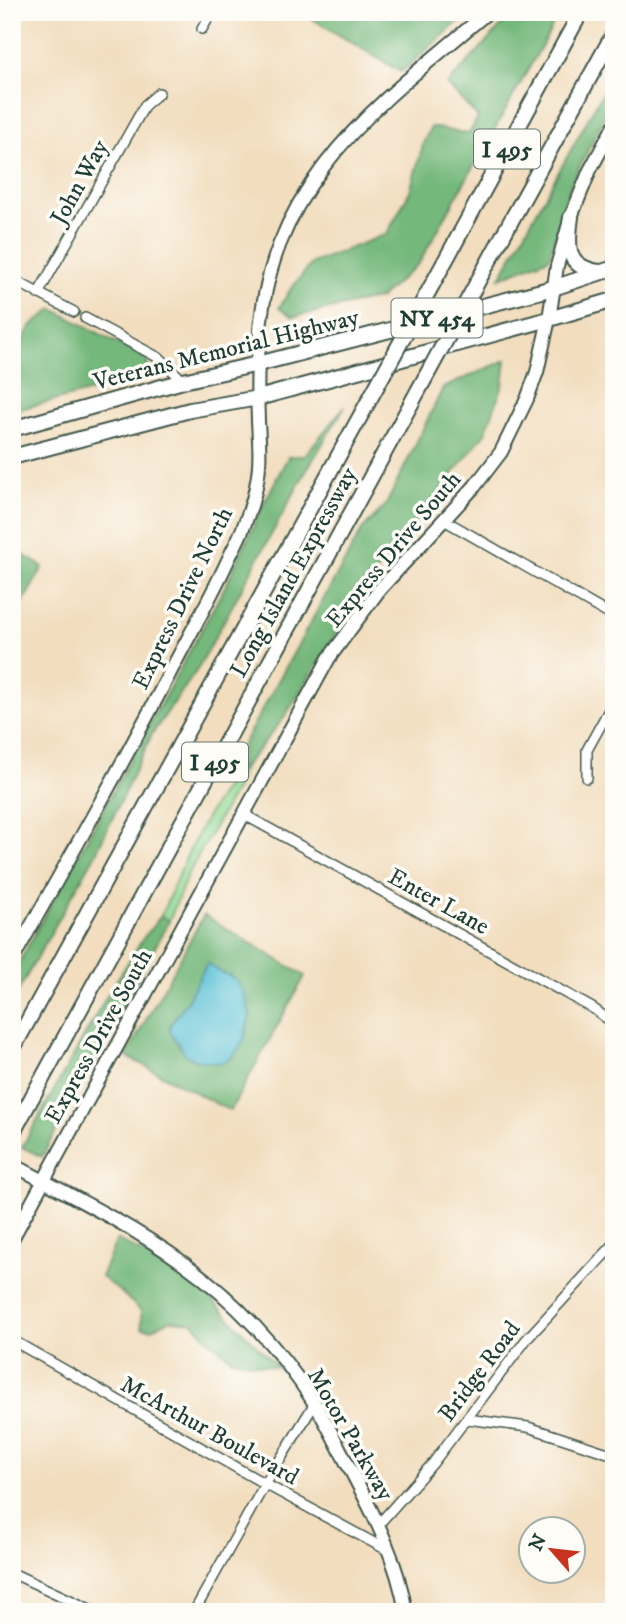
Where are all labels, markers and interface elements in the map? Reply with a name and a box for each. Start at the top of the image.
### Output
road number: I 495 [474,130,540,168]
street label: John Way [43,134,116,232]
road number: NY 454 [392,298,482,338]
street label: Veterans Memorial Highway [90,302,363,398]
street label: Long Island Expressway [224,462,364,683]
street label: Express Drive South [319,465,468,634]
street label: Express Drive North [126,502,240,695]
road number: I 495 [182,742,248,782]
street label: Enter Lane [383,862,494,942]
street label: Express Drive South [38,943,160,1129]
street label: Bridge Road [432,1315,527,1428]
street label: Motor Parkway [300,1363,400,1507]
street label: McArthur Boulevard [115,1370,304,1492]
north arrow [518,1516,588,1586]
text: N [524,1530,552,1555]

